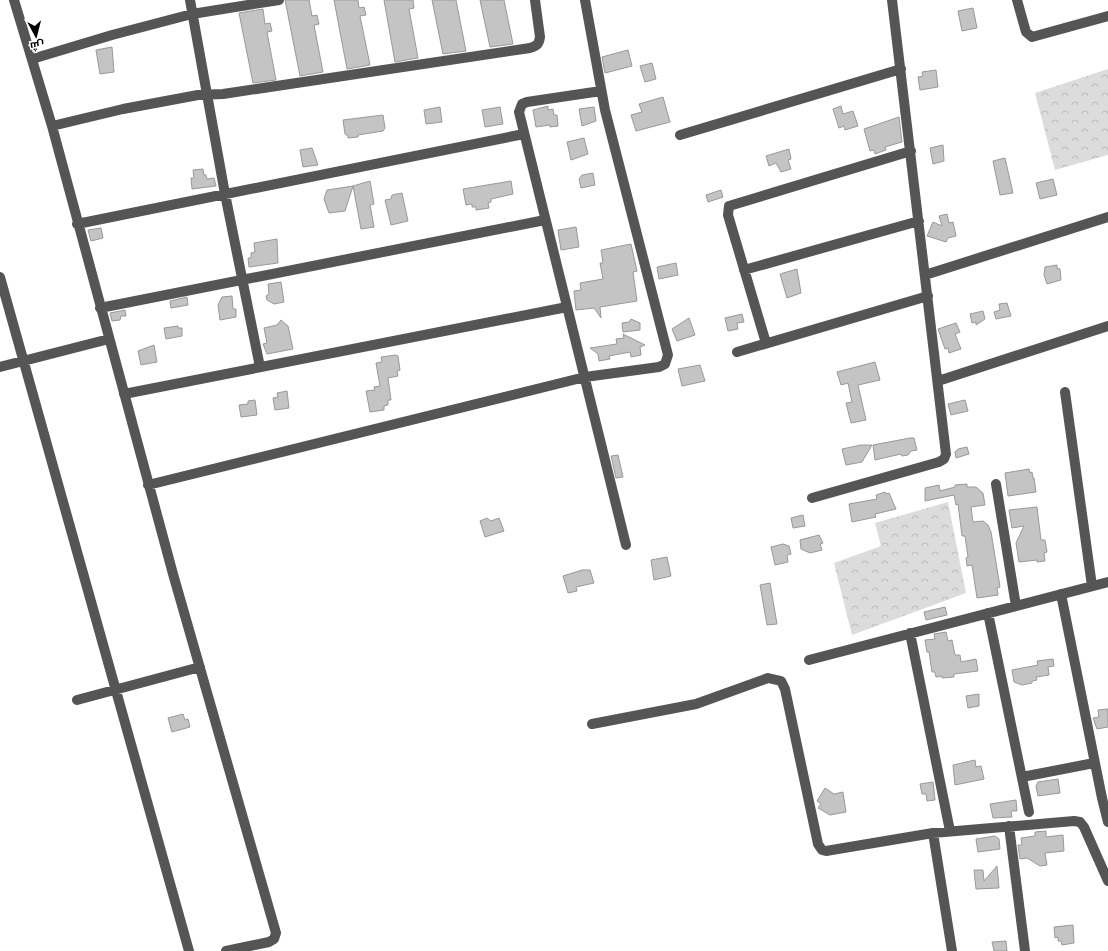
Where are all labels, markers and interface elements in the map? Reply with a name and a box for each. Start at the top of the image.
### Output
north arrow [16,16,56,56]
text: ش [29,37,45,53]

